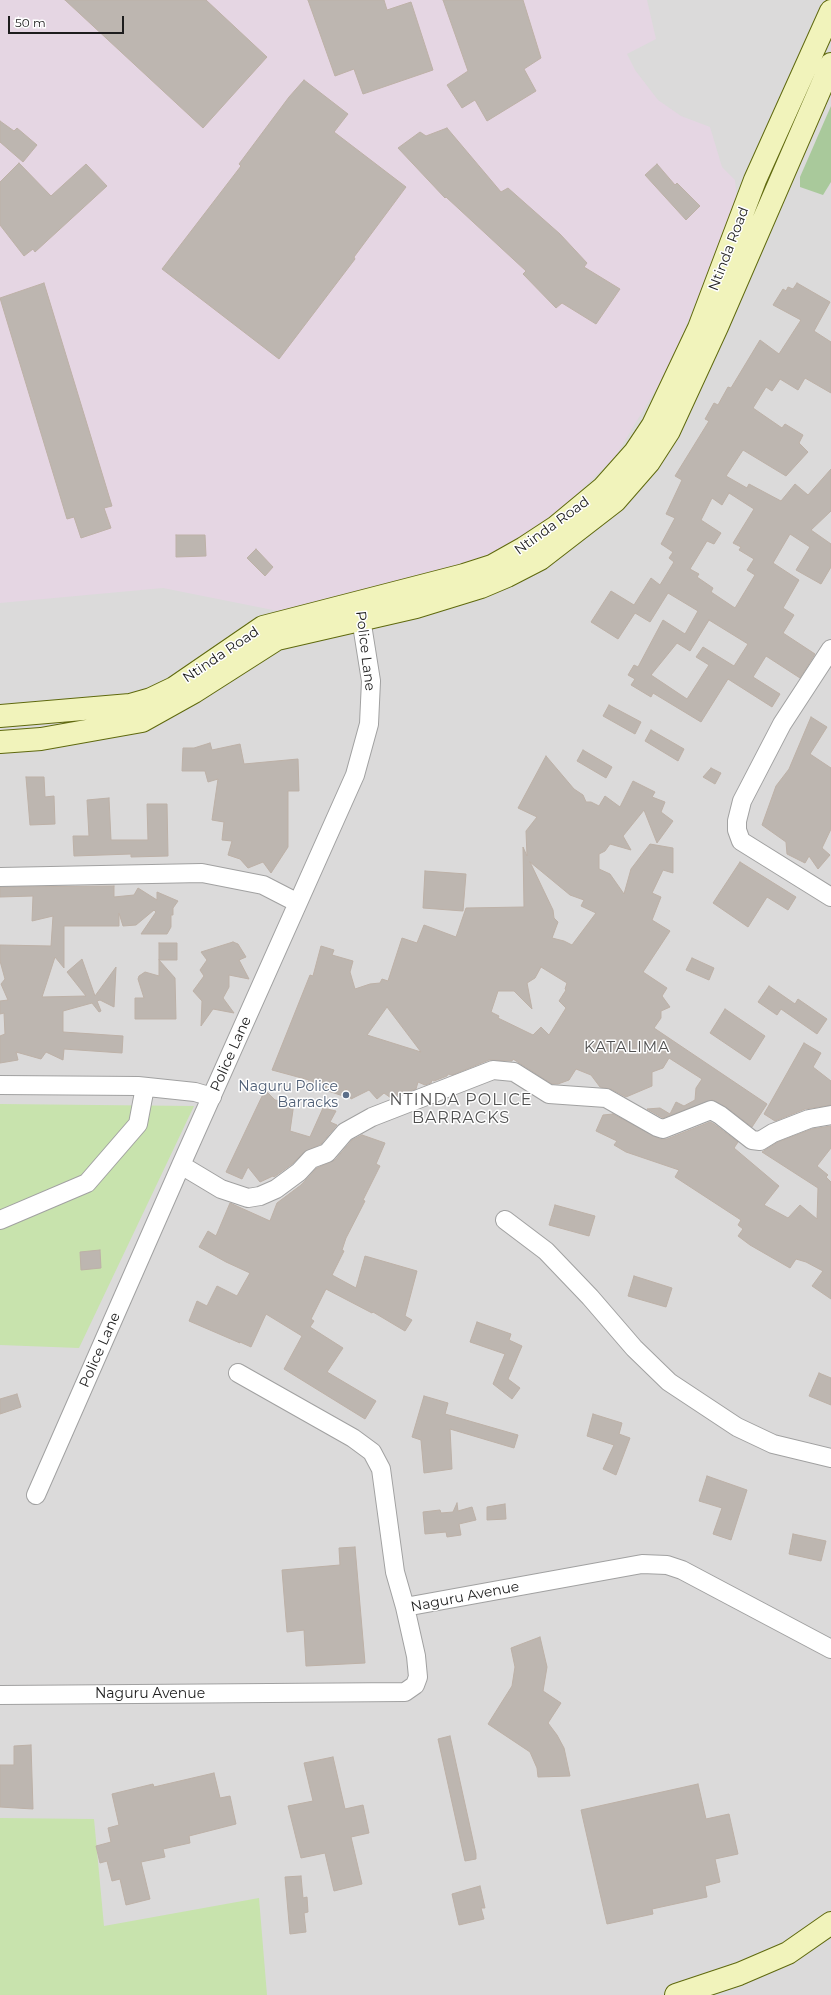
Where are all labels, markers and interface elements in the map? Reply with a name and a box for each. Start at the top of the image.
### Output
scale bar [10,8,126,34]
text: 50 m [15,15,46,30]
street label: Ntinda Road [705,205,753,293]
street label: Ntinda Road [511,493,593,559]
street label: Police Lane [352,610,378,692]
street label: Ntinda Road [180,623,262,687]
street label: Police Lane [207,1014,255,1094]
district label: KATALIMA [584,1039,670,1057]
place label: Naguru Police Barracks [238,1079,338,1112]
marker: Naguru Police Barracks [341,1090,351,1100]
district label: NTINDA POLICE BARRACKS [390,1090,532,1128]
street label: Police Lane [76,1310,124,1390]
street label: Naguru Avenue [409,1578,521,1616]
street label: Naguru Avenue [95,1686,205,1702]

